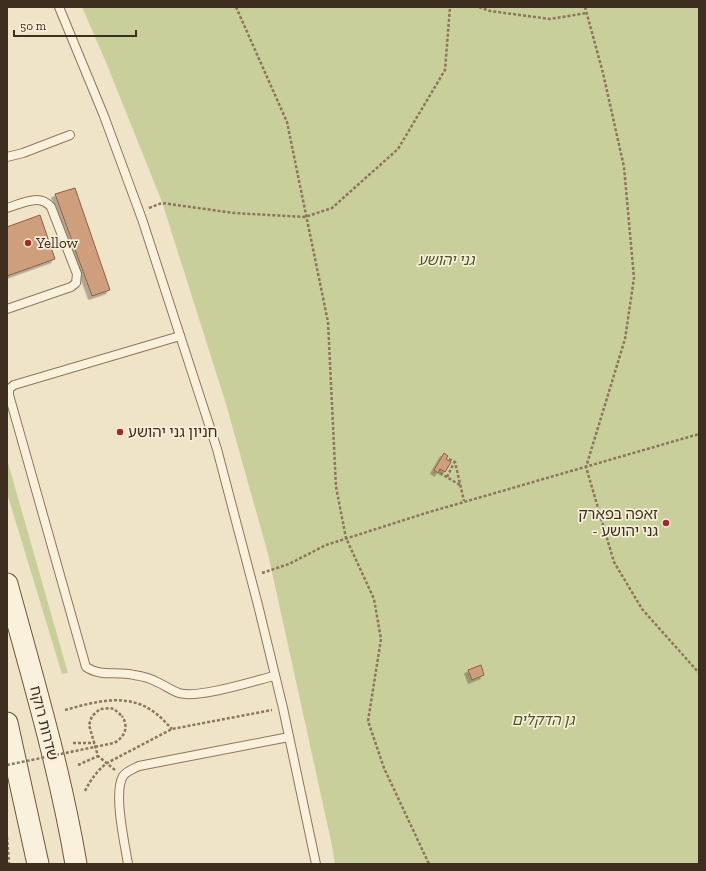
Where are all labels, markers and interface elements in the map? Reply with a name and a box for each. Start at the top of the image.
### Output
scale bar [14,12,136,38]
text: 50 m [20,19,47,33]
place label: Yellow [35,234,79,252]
marker: Yellow [23,238,33,248]
park label: גני יהושע [418,251,476,269]
place label: חניון גני יהושע [128,423,218,441]
marker: חניון גני יהושע [115,427,125,437]
place label: זאפה בפארק - גני יהושע [578,505,658,540]
marker: זאפה בפארק - גני יהושע [661,518,671,528]
street label: שדרות רוקח [26,684,62,762]
park label: גן הדקלים [512,711,576,729]

